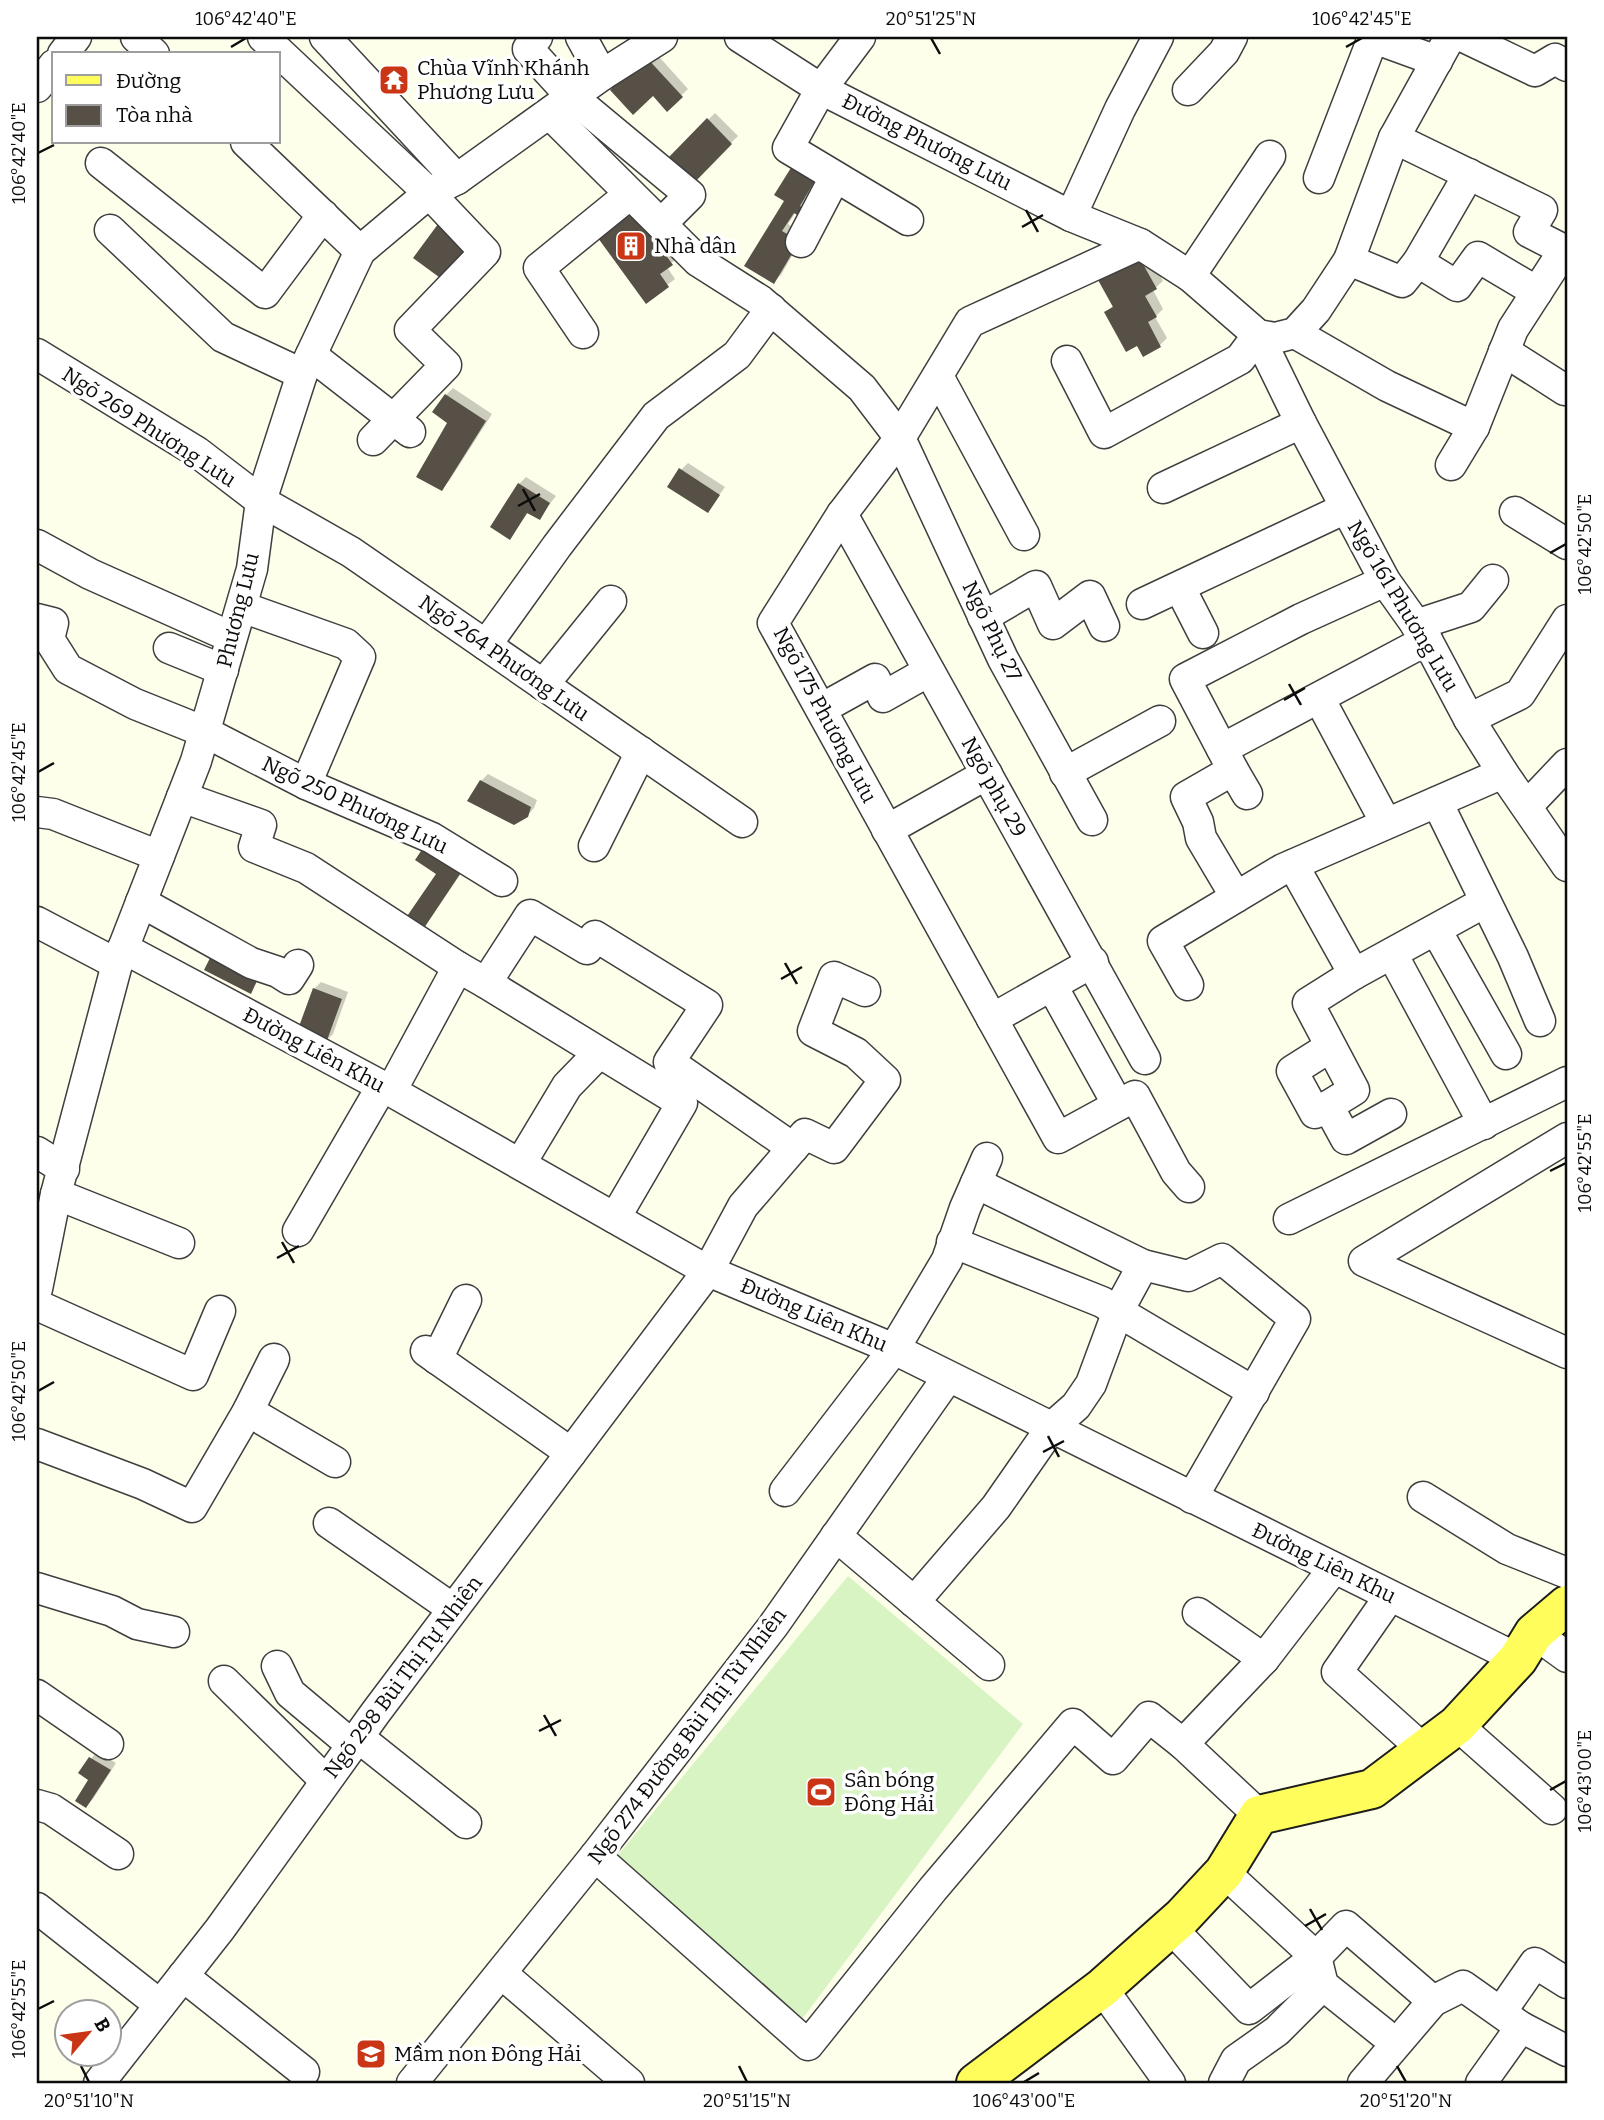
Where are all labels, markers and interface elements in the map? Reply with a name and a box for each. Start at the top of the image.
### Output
text: 106°42'40"E [195,8,297,30]
text: 20°51'25"N [886,8,976,30]
text: 106°42'45"E [1312,8,1412,30]
legend [52,52,280,144]
place label: Chùa Vĩnh Khánh Phương Lưu [417,55,590,105]
temple icon: Chùa Vĩnh Khánh Phương Lưu [377,63,411,97]
text: Đường [116,68,182,94]
street label: Đường Phương Lưu [838,88,1016,196]
text: 106°42'40"E [8,102,30,204]
text: Tòa nhà [116,102,193,128]
building icon: Nhà dân [614,229,648,263]
place label: Nhà dân [654,233,736,259]
street label: Ngõ 269 Phương Lưu [57,361,241,493]
text: 106°42'50"E [1574,494,1596,594]
street label: Ngõ 161 Phương Lưu [1342,516,1464,696]
street label: Phương Lưu [211,550,265,670]
street label: Ngõ Phụ 27 [957,577,1028,686]
street label: Ngõ 264 Phương Lưu [414,589,594,727]
street label: Ngõ 175 Phương Lưu [768,623,882,807]
text: 106°42'45"E [8,722,30,822]
street label: Ngõ phụ 29 [956,732,1032,842]
street label: Ngõ 250 Phương Lưu [258,751,452,859]
street label: Đường Liên Khu [239,1002,389,1098]
text: 106°42'55"E [1574,1114,1596,1212]
street label: Đường Liên Khu [737,1272,891,1358]
text: 106°42'50"E [8,1341,30,1441]
street label: Đường Liên Khu [1248,1517,1400,1609]
street label: Ngõ 298 Bùi Thị Tự Nhiên [318,1571,488,1783]
street label: Ngõ 274 Đường Bùi Thị Từ Nhiên [582,1603,792,1869]
text: 106°43'00"E [1574,1730,1596,1832]
place label: Sân bóng Đông Hải [844,1767,935,1817]
sports icon: Sân bóng Đông Hải [804,1775,838,1809]
text: 106°42'55"E [8,1960,30,2058]
north arrow [52,1997,122,2068]
text: B [89,2014,115,2036]
school or university icon: Mầm non Đông Hải [354,2037,388,2071]
place label: Mầm non Đông Hải [394,2041,581,2067]
text: 20°51'10"N [44,2090,134,2112]
text: 20°51'15"N [703,2090,791,2112]
text: 106°43'00"E [973,2090,1075,2112]
text: 20°51'20"N [1360,2090,1452,2112]

